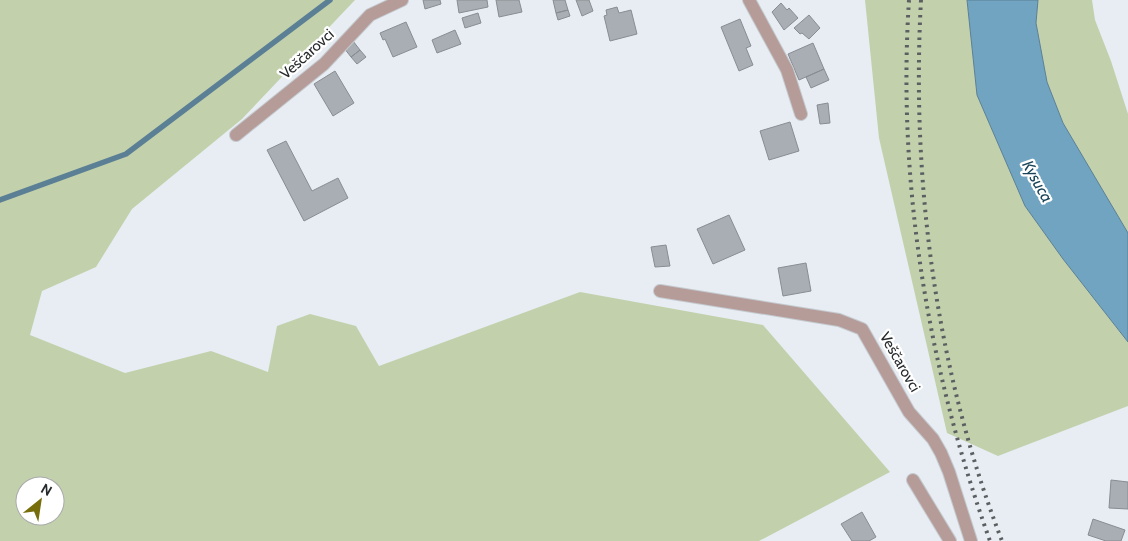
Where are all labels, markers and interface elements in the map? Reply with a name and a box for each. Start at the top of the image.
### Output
street label: Veščarovci [276,25,338,83]
water label: Kysuca [1018,157,1057,205]
street label: Veščarovci [876,329,924,395]
north arrow [15,476,65,526]
text: N [38,479,55,500]

